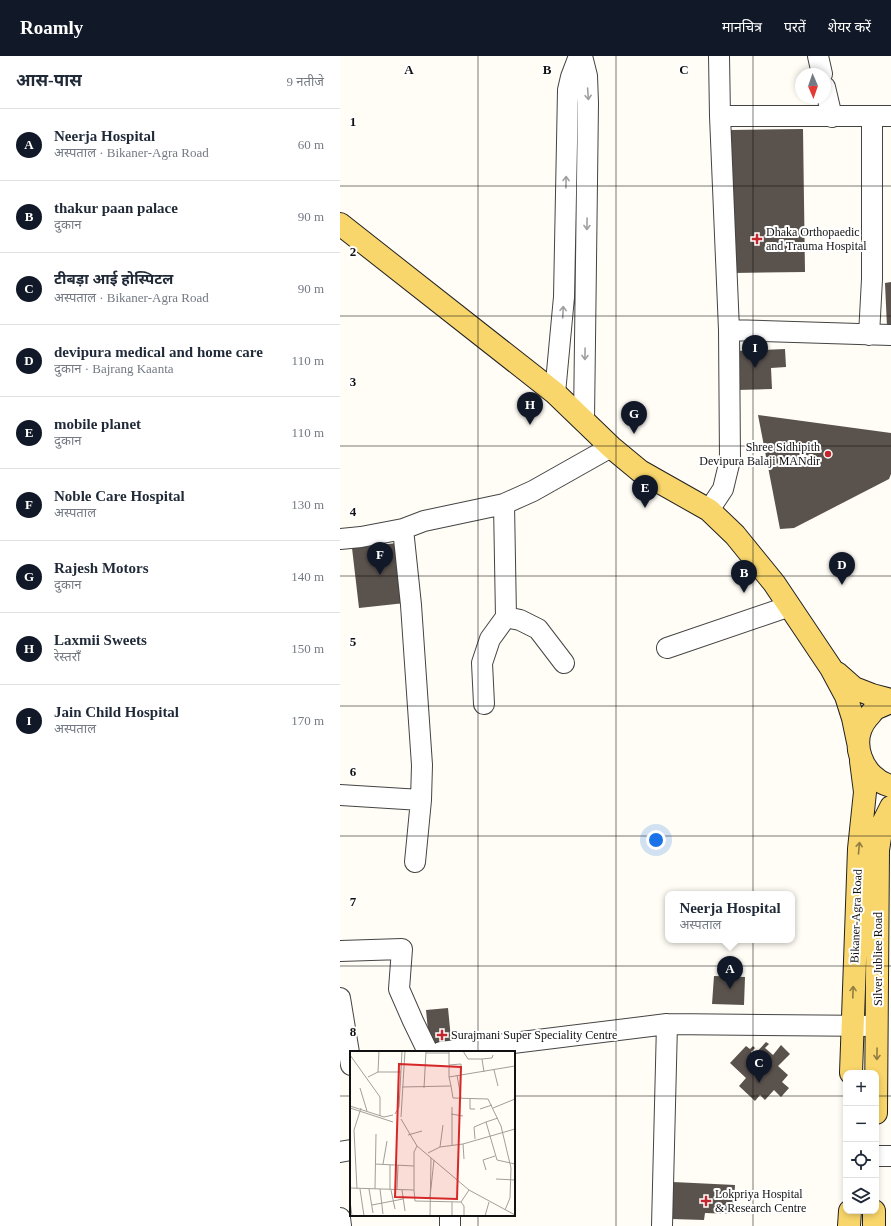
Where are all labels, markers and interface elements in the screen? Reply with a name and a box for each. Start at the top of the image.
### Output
text: Roamly [20,17,83,38]
text: मानचित्र [722,20,762,35]
text: परतें [784,20,806,35]
text: शेयर करें [828,20,871,35]
text: A [404,62,414,77]
text: B [543,62,552,77]
text: C [679,62,689,77]
north arrow [795,68,831,104]
text: आस-पास [16,71,82,90]
text: 9 नतीजे [287,74,324,89]
one-way arrow [584,87,591,100]
text: 1 [350,114,356,129]
text: Neerja Hospital [54,128,155,144]
text: A [24,137,34,152]
text: 60 m [298,137,324,152]
text: अस्पताल · Bikaner-Agra Road [54,145,209,160]
one-way arrow [562,176,570,189]
text: thakur paan palace [54,200,178,216]
text: B [25,209,33,224]
text: 90 m [298,209,324,224]
text: दुकान [54,217,81,232]
one-way arrow [583,217,591,230]
place label: Dhaka Orthopaedic and Trauma Hospital [766,225,867,253]
marker: Dhaka Orthopaedic and Trauma Hospital [751,233,763,245]
text: 2 [350,244,356,259]
text: टीबड़ा आई होस्पिटल [54,271,173,287]
text: C [24,281,34,296]
text: 90 m [298,281,324,296]
text: अस्पताल · Bikaner-Agra Road [54,290,209,305]
one-way arrow [559,306,567,319]
pin: I [742,335,768,368]
text: devipura medical and home care [54,344,263,360]
one-way arrow [581,347,589,360]
text: D [24,353,34,368]
text: 110 m [292,353,324,368]
text: दुकान · Bajrang Kaanta [54,361,174,376]
text: 3 [350,374,357,389]
pin: H [517,392,543,425]
pin: G [621,401,647,434]
text: mobile planet [54,416,141,432]
text: E [25,425,33,440]
text: 110 m [292,425,324,440]
text: दुकान [54,433,81,448]
place label: Shree Sidhipith Devipura Balaji MANdir [699,440,820,468]
marker: Shree Sidhipith Devipura Balaji MANdir [823,449,833,459]
pin: E [632,475,658,508]
text: Noble Care Hospital [54,488,185,504]
text: F [25,497,33,512]
text: 130 m [291,497,324,512]
text: 4 [350,504,357,519]
text: अस्पताल [54,505,96,520]
pin: F [367,542,393,575]
pin: D [829,552,855,585]
text: Rajesh Motors [54,560,149,576]
pin: B [731,560,757,593]
text: G [24,569,34,584]
text: 140 m [291,569,324,584]
text: दुकान [54,577,81,592]
text: Laxmii Sweets [54,632,147,648]
text: 5 [350,634,357,649]
text: H [24,641,34,656]
text: 150 m [291,641,324,656]
text: रेस्तराँ [54,649,80,664]
text: Jain Child Hospital [54,704,179,720]
text: I [26,713,32,728]
text: 170 m [291,713,324,728]
text: अस्पताल [54,721,96,736]
text: 6 [350,764,357,779]
your location [646,830,666,850]
one-way arrow [856,842,863,855]
street label: Bikaner-Agra Road [847,869,865,963]
popup [665,891,795,943]
text: 7 [350,894,357,909]
text: Neerja Hospital [679,900,781,916]
street label: Silver Jubliee Road [871,912,885,1006]
text: अस्पताल [679,917,721,932]
pin: A [717,956,743,989]
one-way arrow [850,986,857,999]
text: 8 [350,1024,357,1039]
place label: Surajmani Super Speciality Centre [451,1028,617,1042]
marker: Surajmani Super Speciality Centre [436,1029,448,1041]
one-way arrow [873,1047,881,1060]
pin: C [746,1050,772,1083]
inset map [350,1051,515,1216]
map controls [843,1070,879,1214]
button: + [843,1070,879,1106]
button: − [843,1106,879,1142]
button: locate [843,1142,879,1178]
button: layers [843,1178,879,1214]
place label: Lokpriya Hospital & Research Centre [715,1187,806,1215]
marker: Lokpriya Hospital & Research Centre [700,1195,712,1207]

